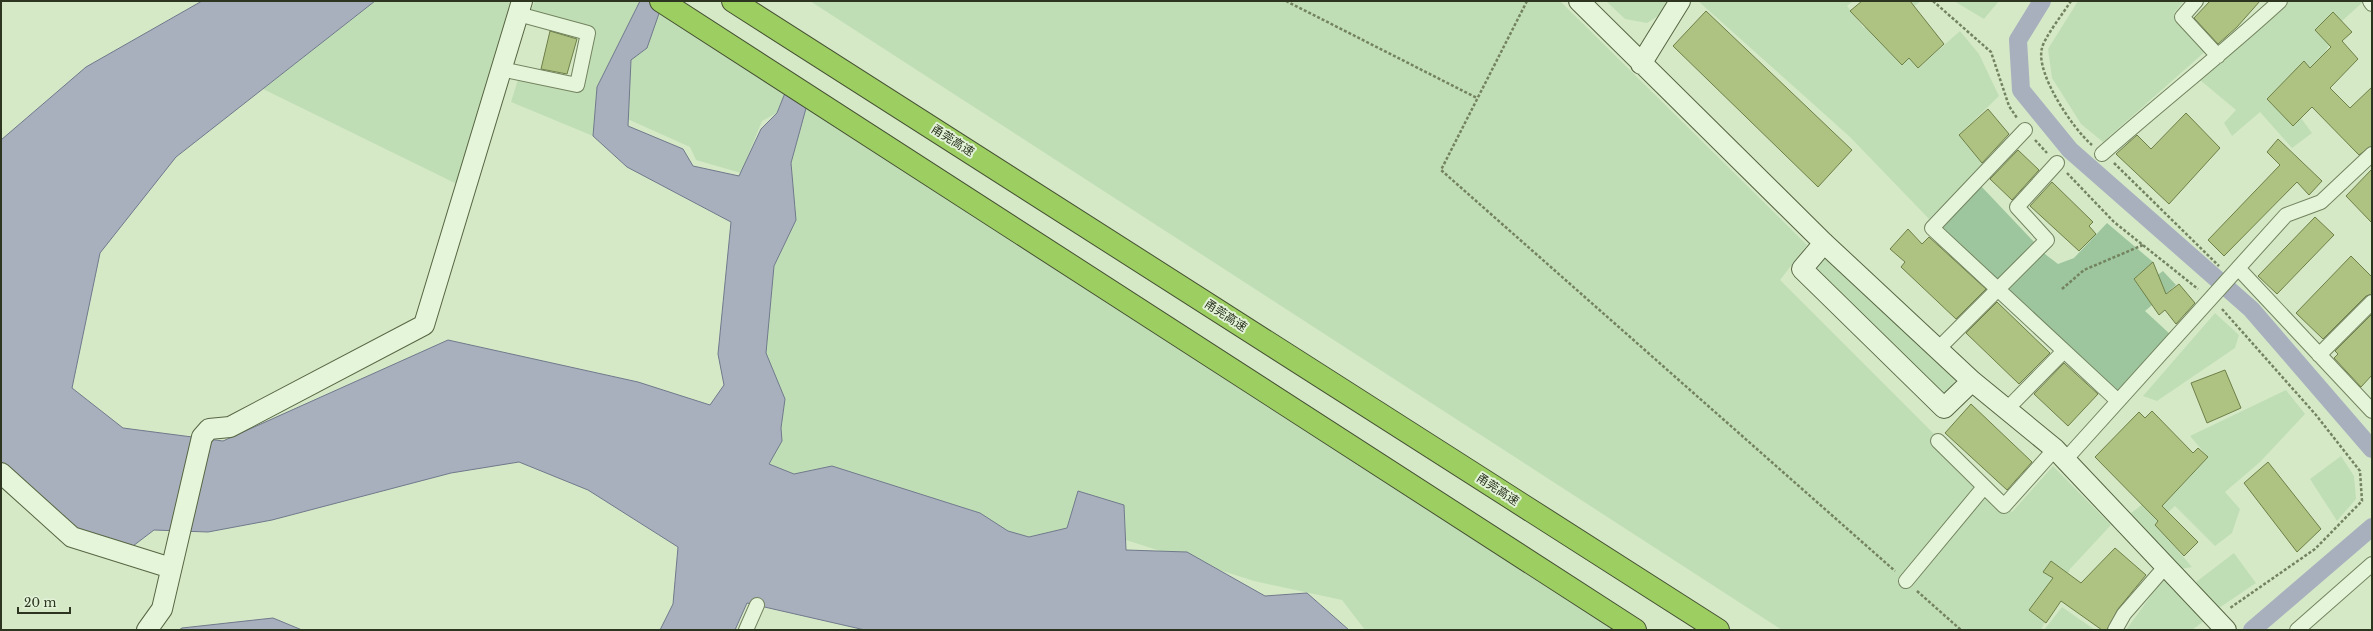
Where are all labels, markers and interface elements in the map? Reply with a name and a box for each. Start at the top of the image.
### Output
street label: 甬莞高速 [929,121,977,159]
street label: 甬莞高速 [1202,296,1250,334]
street label: 甬莞高速 [1474,470,1522,508]
scale bar [18,589,70,615]
text: 20 m [24,595,56,610]

